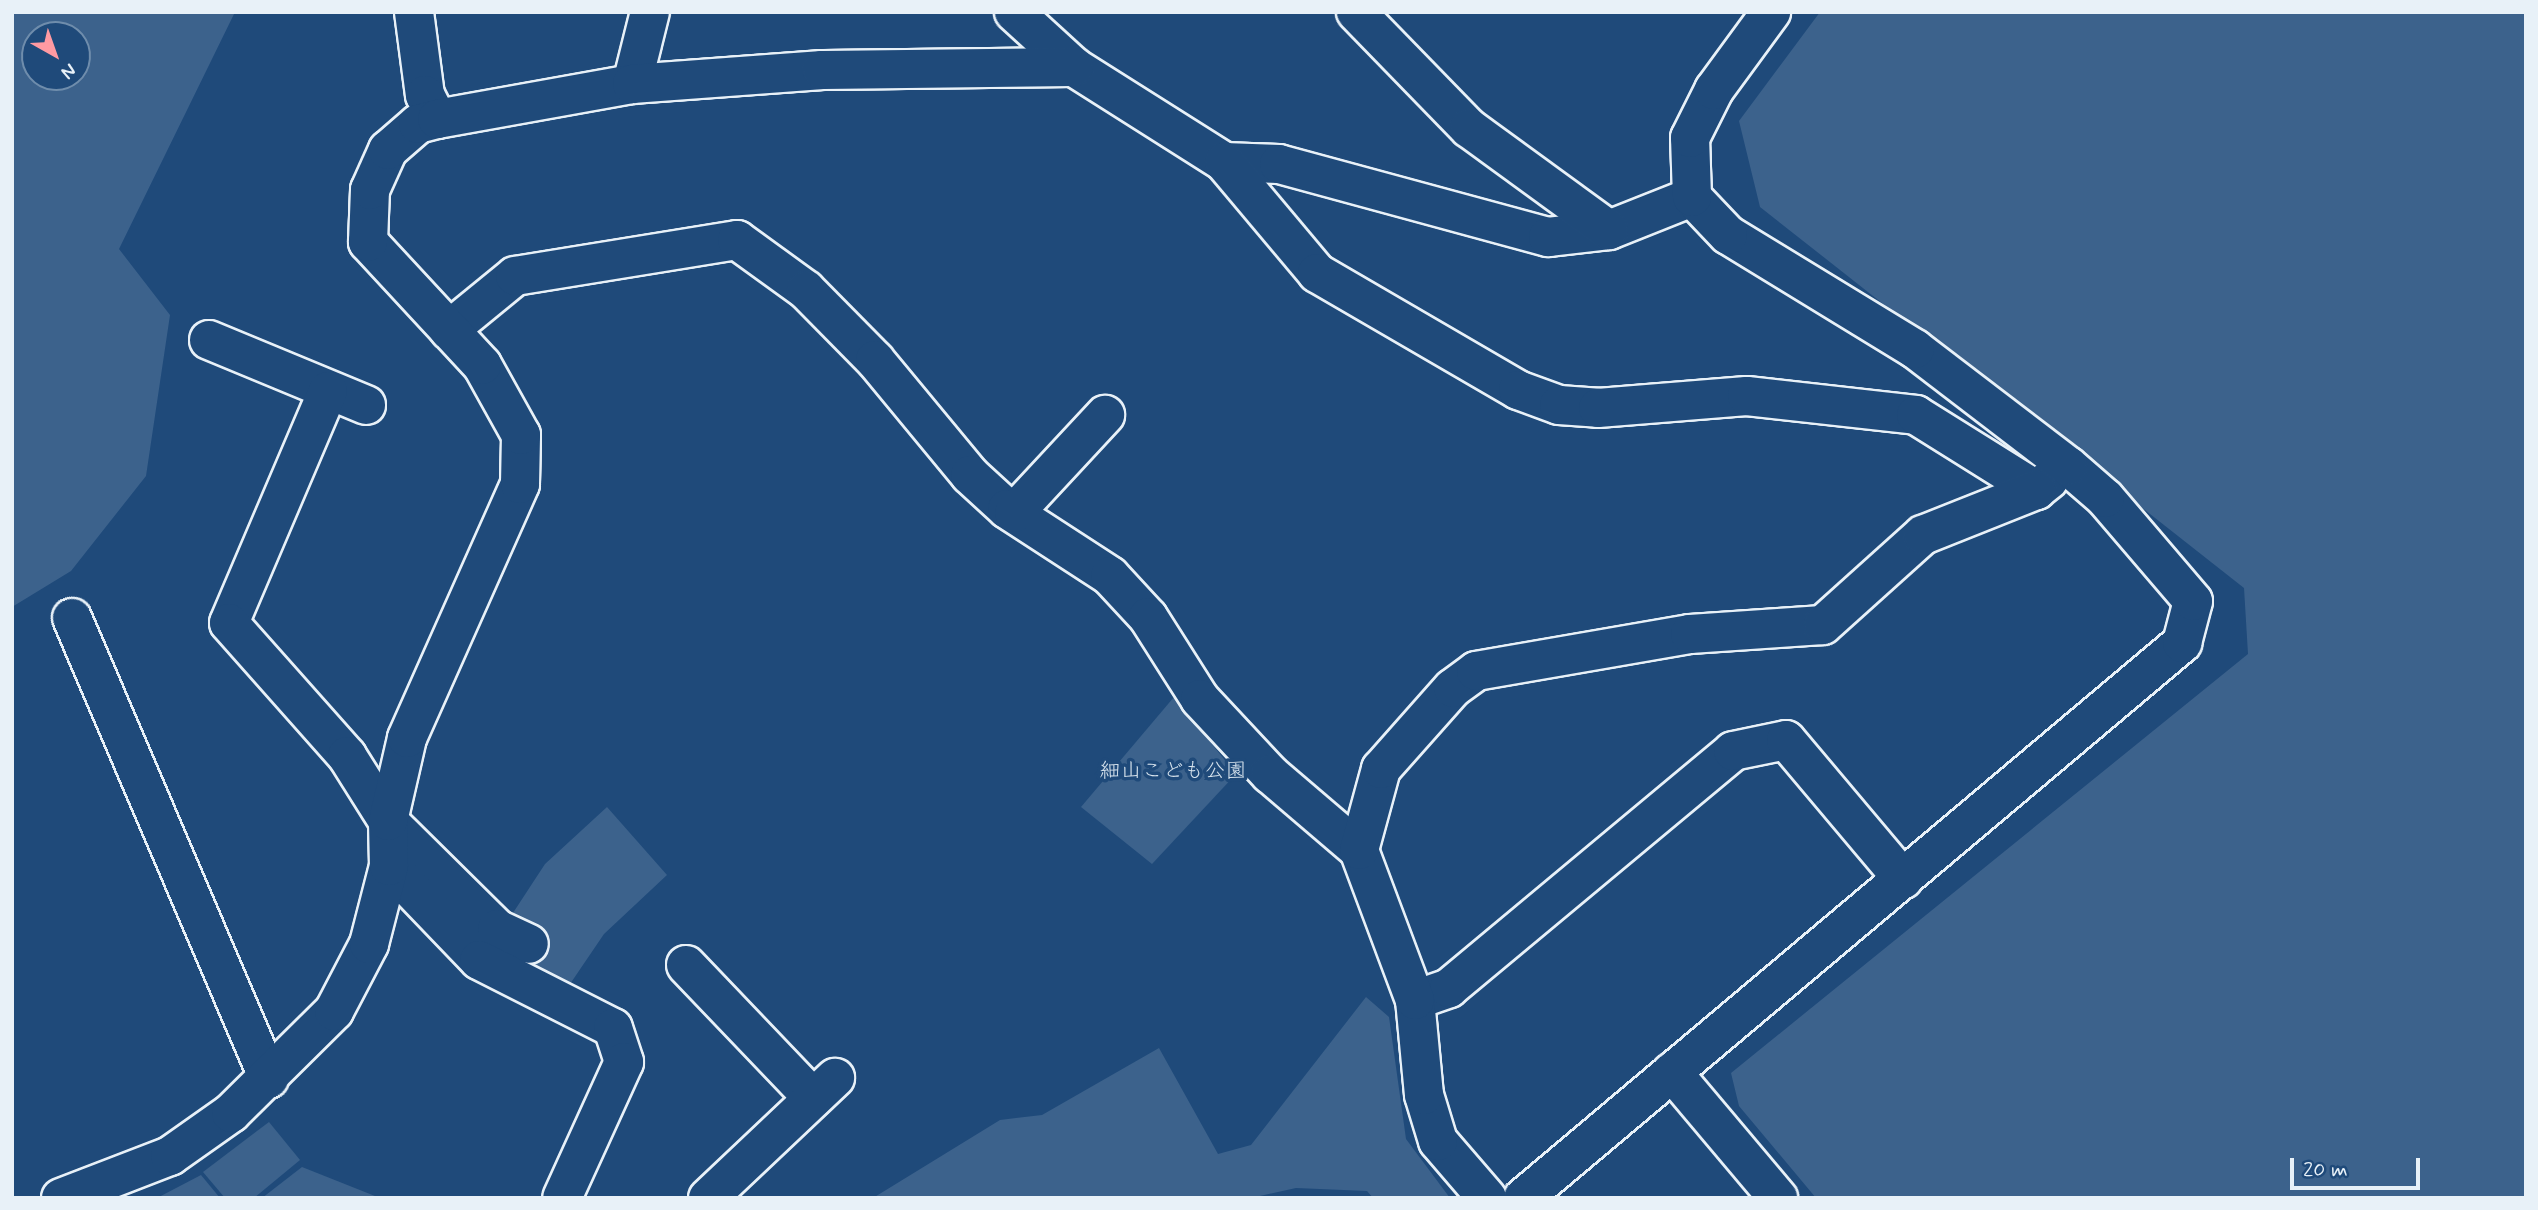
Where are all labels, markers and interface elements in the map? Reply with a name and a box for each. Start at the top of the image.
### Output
north arrow [21,21,91,91]
text: N [56,57,81,85]
park label: 細山こども公園 [1100,758,1246,784]
scale bar [2293,1144,2422,1188]
text: 20 m [2303,1156,2348,1184]

